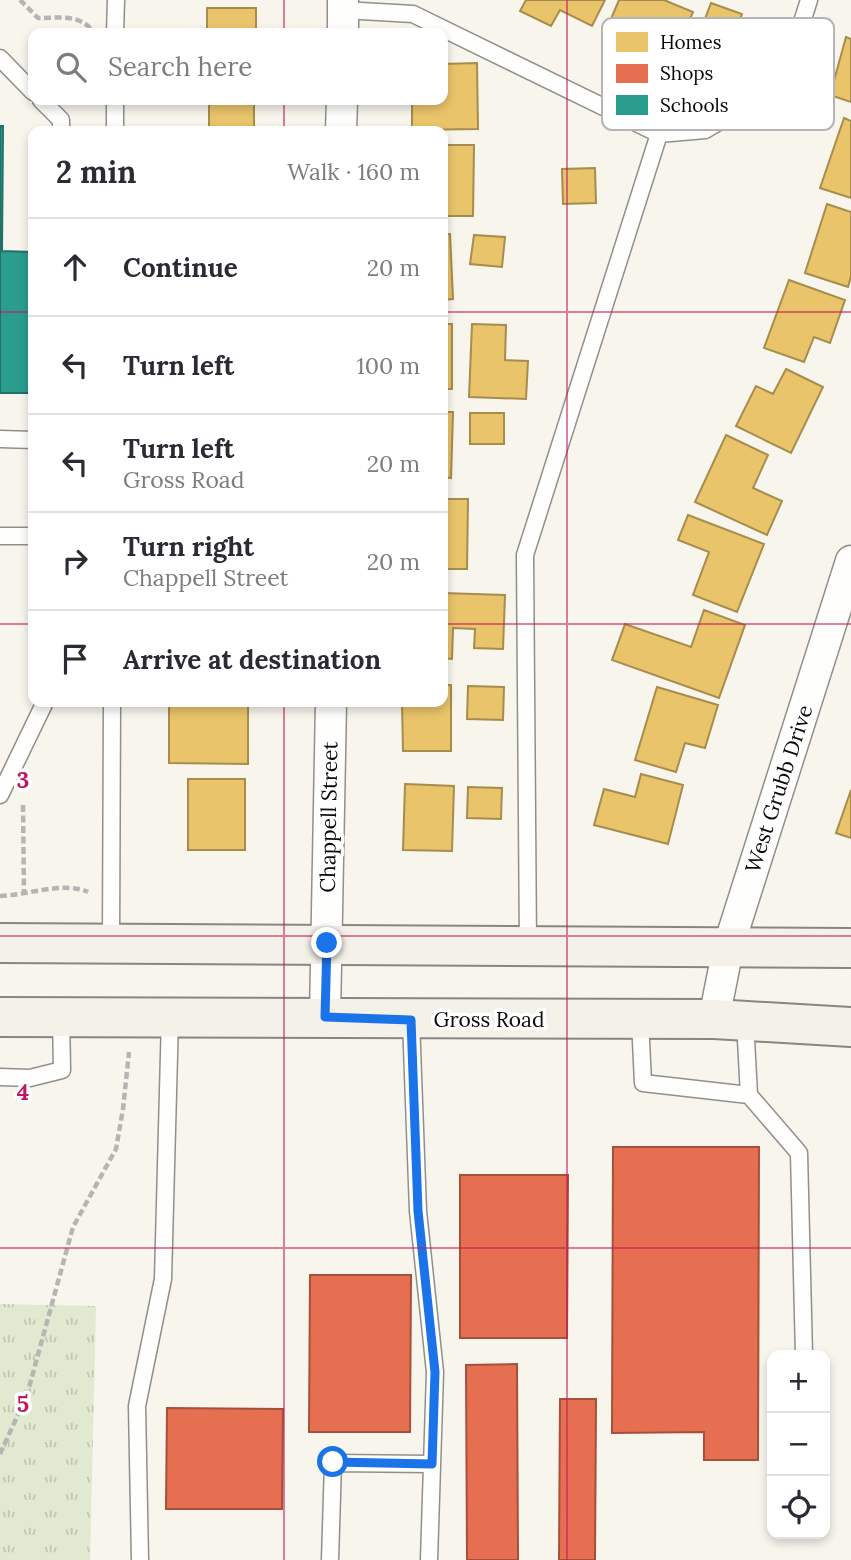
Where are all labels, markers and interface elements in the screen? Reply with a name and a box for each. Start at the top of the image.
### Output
legend [602,18,834,130]
search box [28,28,448,105]
text: Homes [660,30,722,54]
icon: search [52,48,90,86]
text: Search here [108,50,252,83]
text: Shops [660,61,714,85]
text: Schools [660,93,729,117]
text: 2 min [56,153,136,191]
text: Walk · 160 m [287,157,420,186]
icon: ahead [56,248,94,286]
text: Continue [123,251,238,284]
text: 20 m [367,253,420,282]
icon: left [56,346,94,384]
text: Turn left [123,349,234,382]
text: 100 m [356,351,420,380]
text: Turn left [123,432,234,465]
icon: left [56,444,94,482]
text: 20 m [367,449,420,478]
text: Gross Road [123,465,244,494]
text: Turn right [123,530,254,563]
icon: right [56,542,94,580]
text: 20 m [367,547,420,576]
text: Chappell Street [123,563,288,592]
icon: arrive [56,640,94,678]
text: Arrive at destination [123,643,381,676]
street label: West Grubb Drive [739,701,818,876]
street label: Chappell Street [314,740,343,893]
text: 3 [17,765,29,794]
route end [311,927,342,958]
street label: Gross Road [434,1006,544,1033]
text: 4 [17,1077,29,1106]
map controls [767,1350,830,1539]
button: + [767,1350,830,1413]
text: 5 [17,1389,29,1418]
button: − [767,1413,830,1476]
route start [317,1446,348,1477]
button: locate [767,1476,830,1539]

